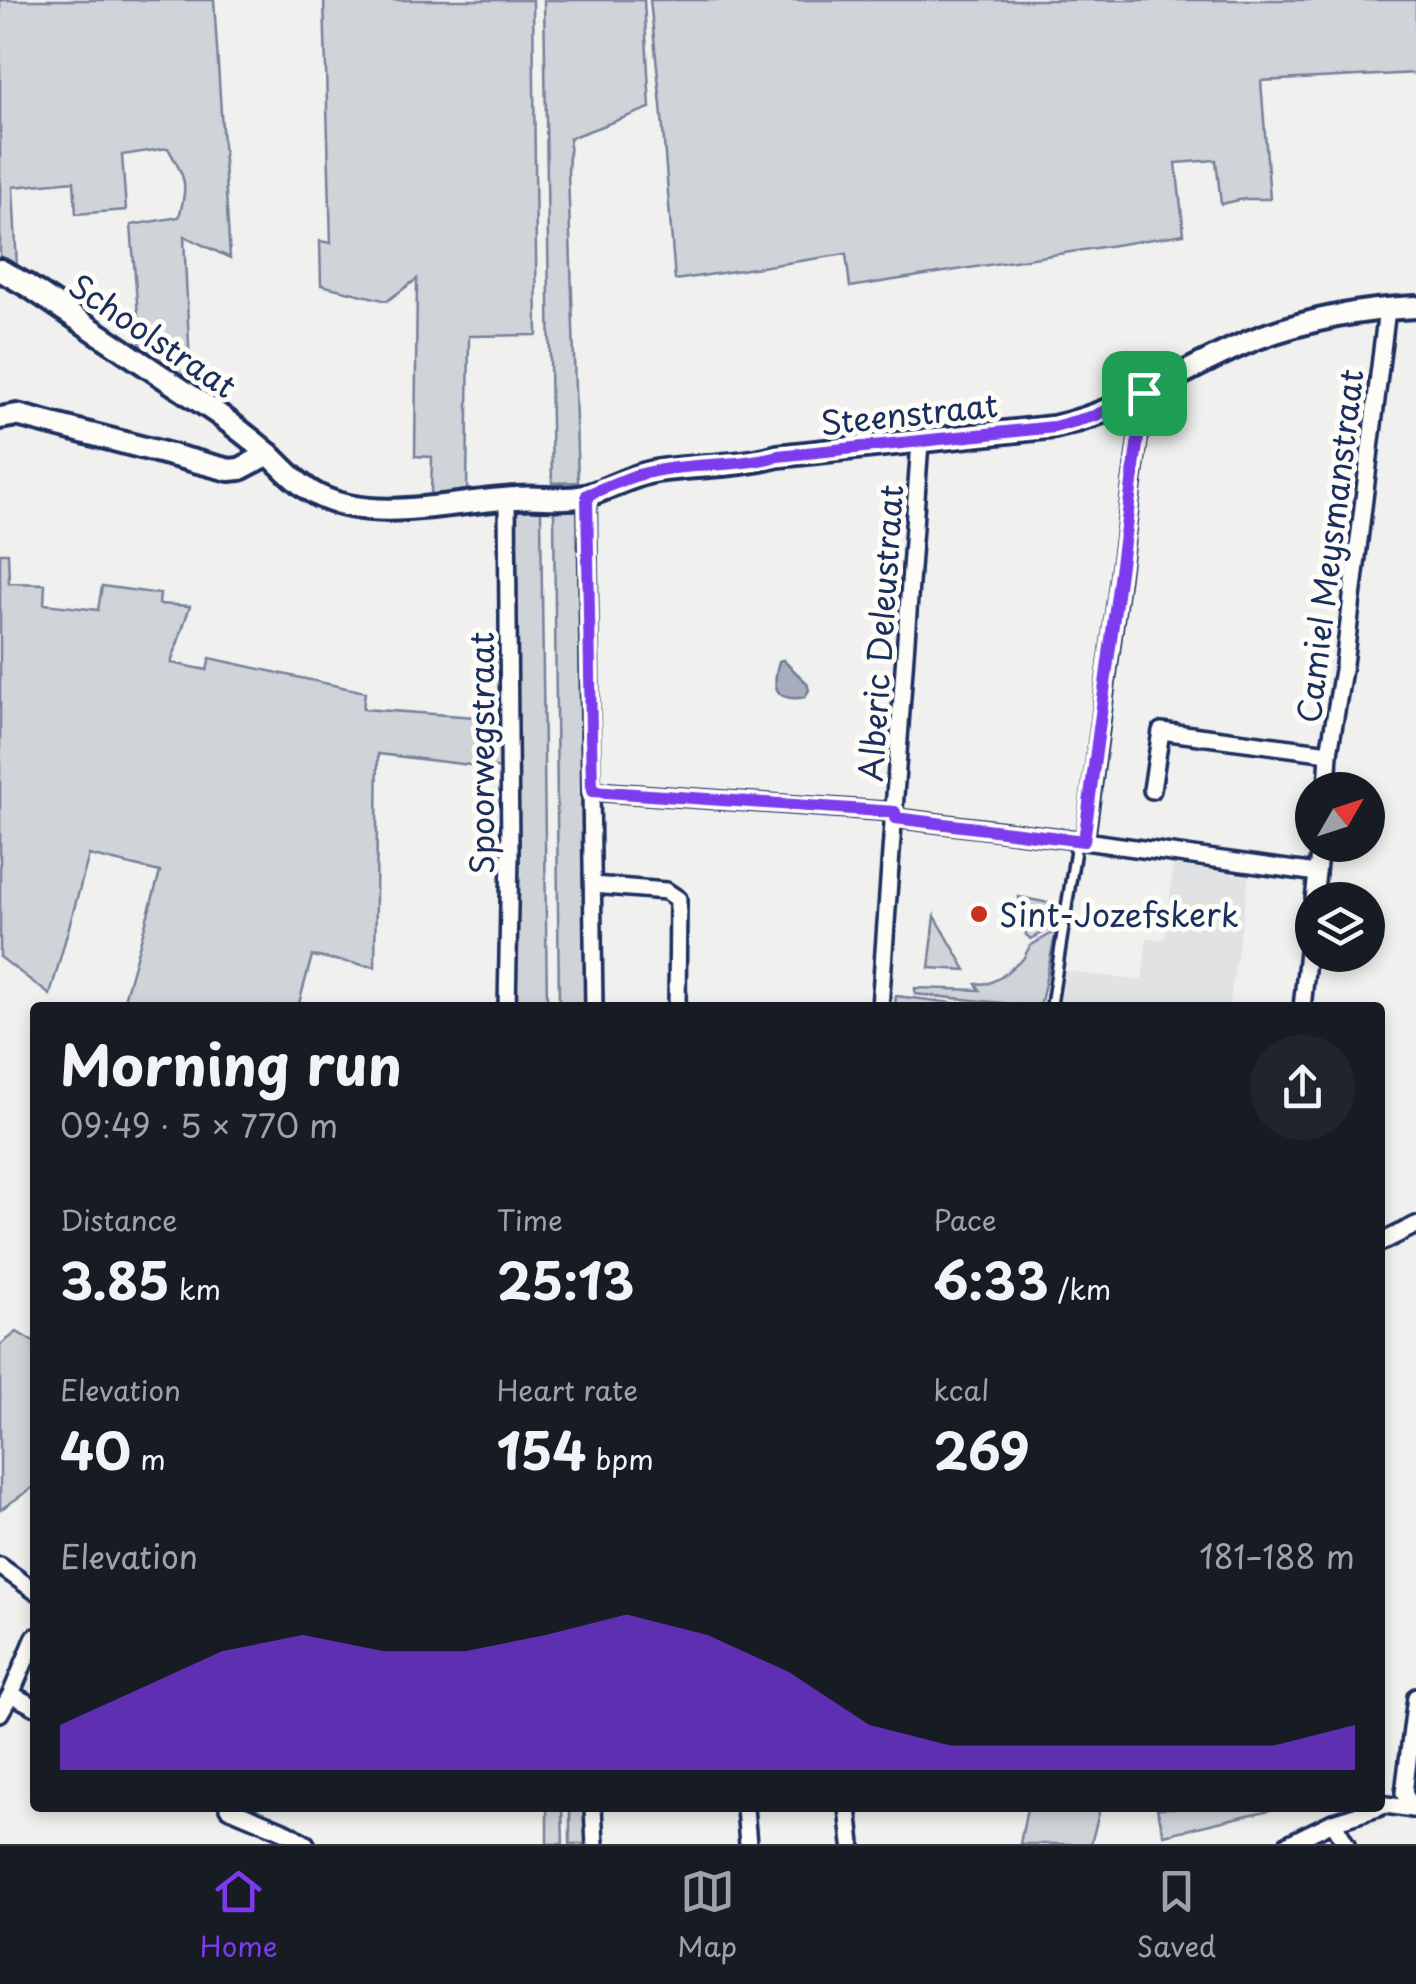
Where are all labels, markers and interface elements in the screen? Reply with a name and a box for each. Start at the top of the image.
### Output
street label: Schoolstraat [60,261,246,409]
pin [1102,351,1187,436]
icon: arrive [1117,366,1172,421]
street label: Camiel Meysmanstraat [1283,366,1375,726]
street label: Steenstraat [818,380,1000,446]
street label: Alberic Deleustraat [846,483,914,783]
street label: Spoorwegstraat [457,632,505,874]
north arrow [1295,772,1385,862]
map controls [1295,772,1385,972]
button: layers [1295,882,1385,972]
place label: Sint-Jozefskerk [999,890,1239,938]
marker: Sint-Jozefskerk [968,903,990,925]
text: Morning run [60,1022,402,1105]
button: share [1250,1035,1355,1140]
text: 09:49 · 5 × 770 m [60,1101,338,1149]
text: Distance [60,1198,178,1241]
text: Time [497,1198,563,1241]
text: Pace [933,1198,997,1241]
text: 3.85 [60,1241,170,1317]
text: 25:13 [497,1241,635,1317]
text: 6:33 [933,1241,1049,1317]
text: km [170,1267,221,1310]
text: /km [1049,1267,1111,1310]
text: Elevation [60,1368,181,1411]
text: Heart rate [497,1368,638,1411]
text: kcal [933,1368,989,1411]
text: 40 [60,1411,131,1487]
text: 154 [497,1411,587,1487]
text: 269 [933,1411,1030,1487]
text: m [131,1437,166,1480]
text: bpm [587,1437,654,1480]
text: Elevation [60,1532,198,1580]
text: 181–188 m [1199,1532,1355,1580]
tab: Home [200,1864,278,1967]
tab: Map [677,1864,737,1967]
tab: Saved [1137,1864,1216,1967]

